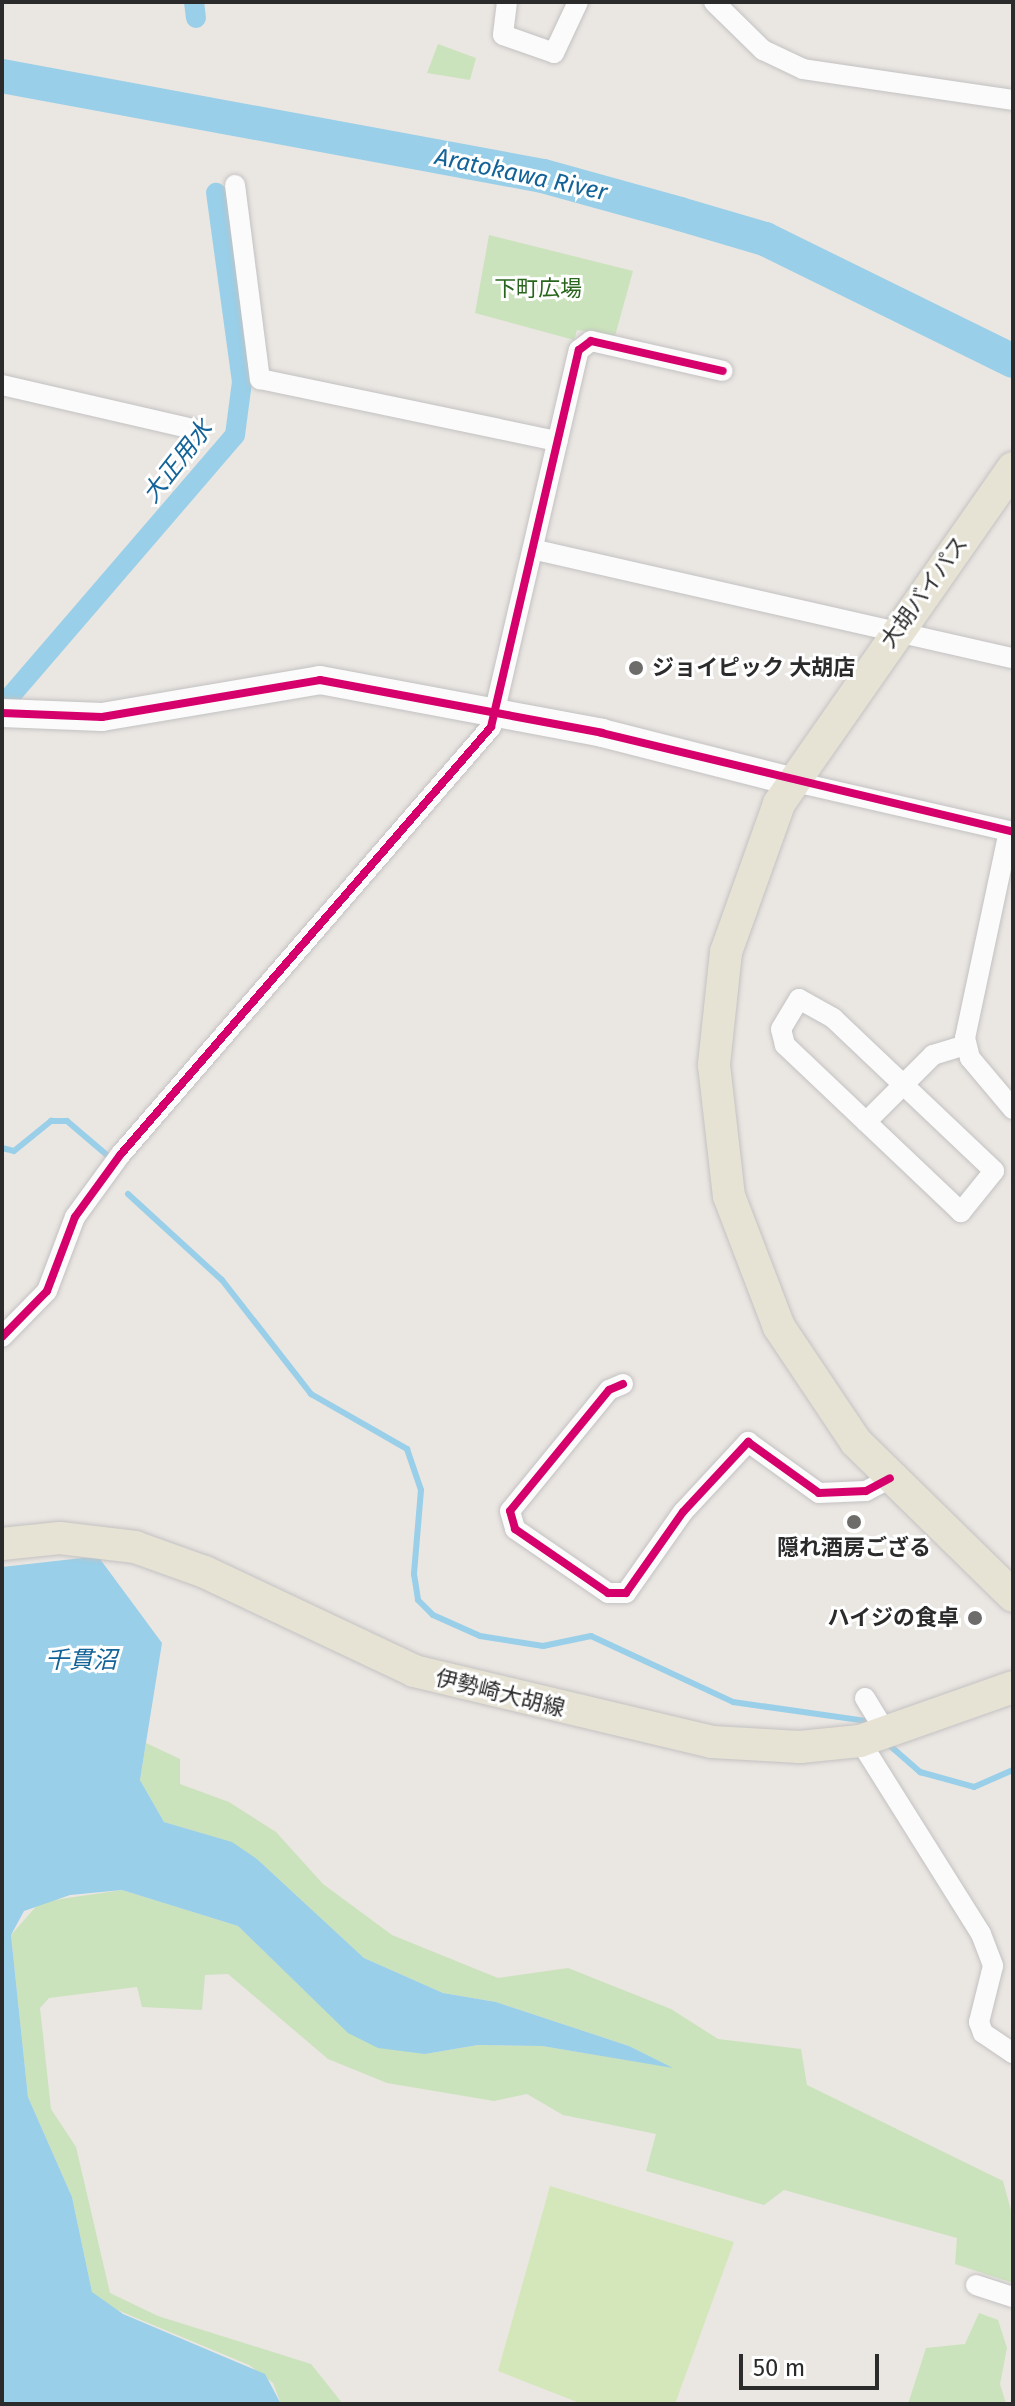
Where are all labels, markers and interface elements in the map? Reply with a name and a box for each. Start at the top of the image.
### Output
water label: Aratokawa River [432,143,610,207]
park label: 下町広場 [494,276,582,302]
water label: 大正用水 [137,415,219,509]
street label: 大胡バイパス [875,531,973,653]
place label: ジョイピック 大胡店 [652,655,855,681]
marker: ジョイピック 大胡店 [627,659,645,677]
marker: 隠れ酒房ござる [845,1513,863,1531]
place label: 隠れ酒房ござる [777,1535,931,1561]
place label: ハイジの食卓 [827,1605,959,1631]
marker: ハイジの食卓 [966,1609,984,1627]
water label: 千貫沼 [45,1647,117,1675]
street label: 伊勢崎大胡線 [433,1664,567,1722]
scale bar [743,2338,883,2388]
text: 50 m [753,2354,805,2382]

